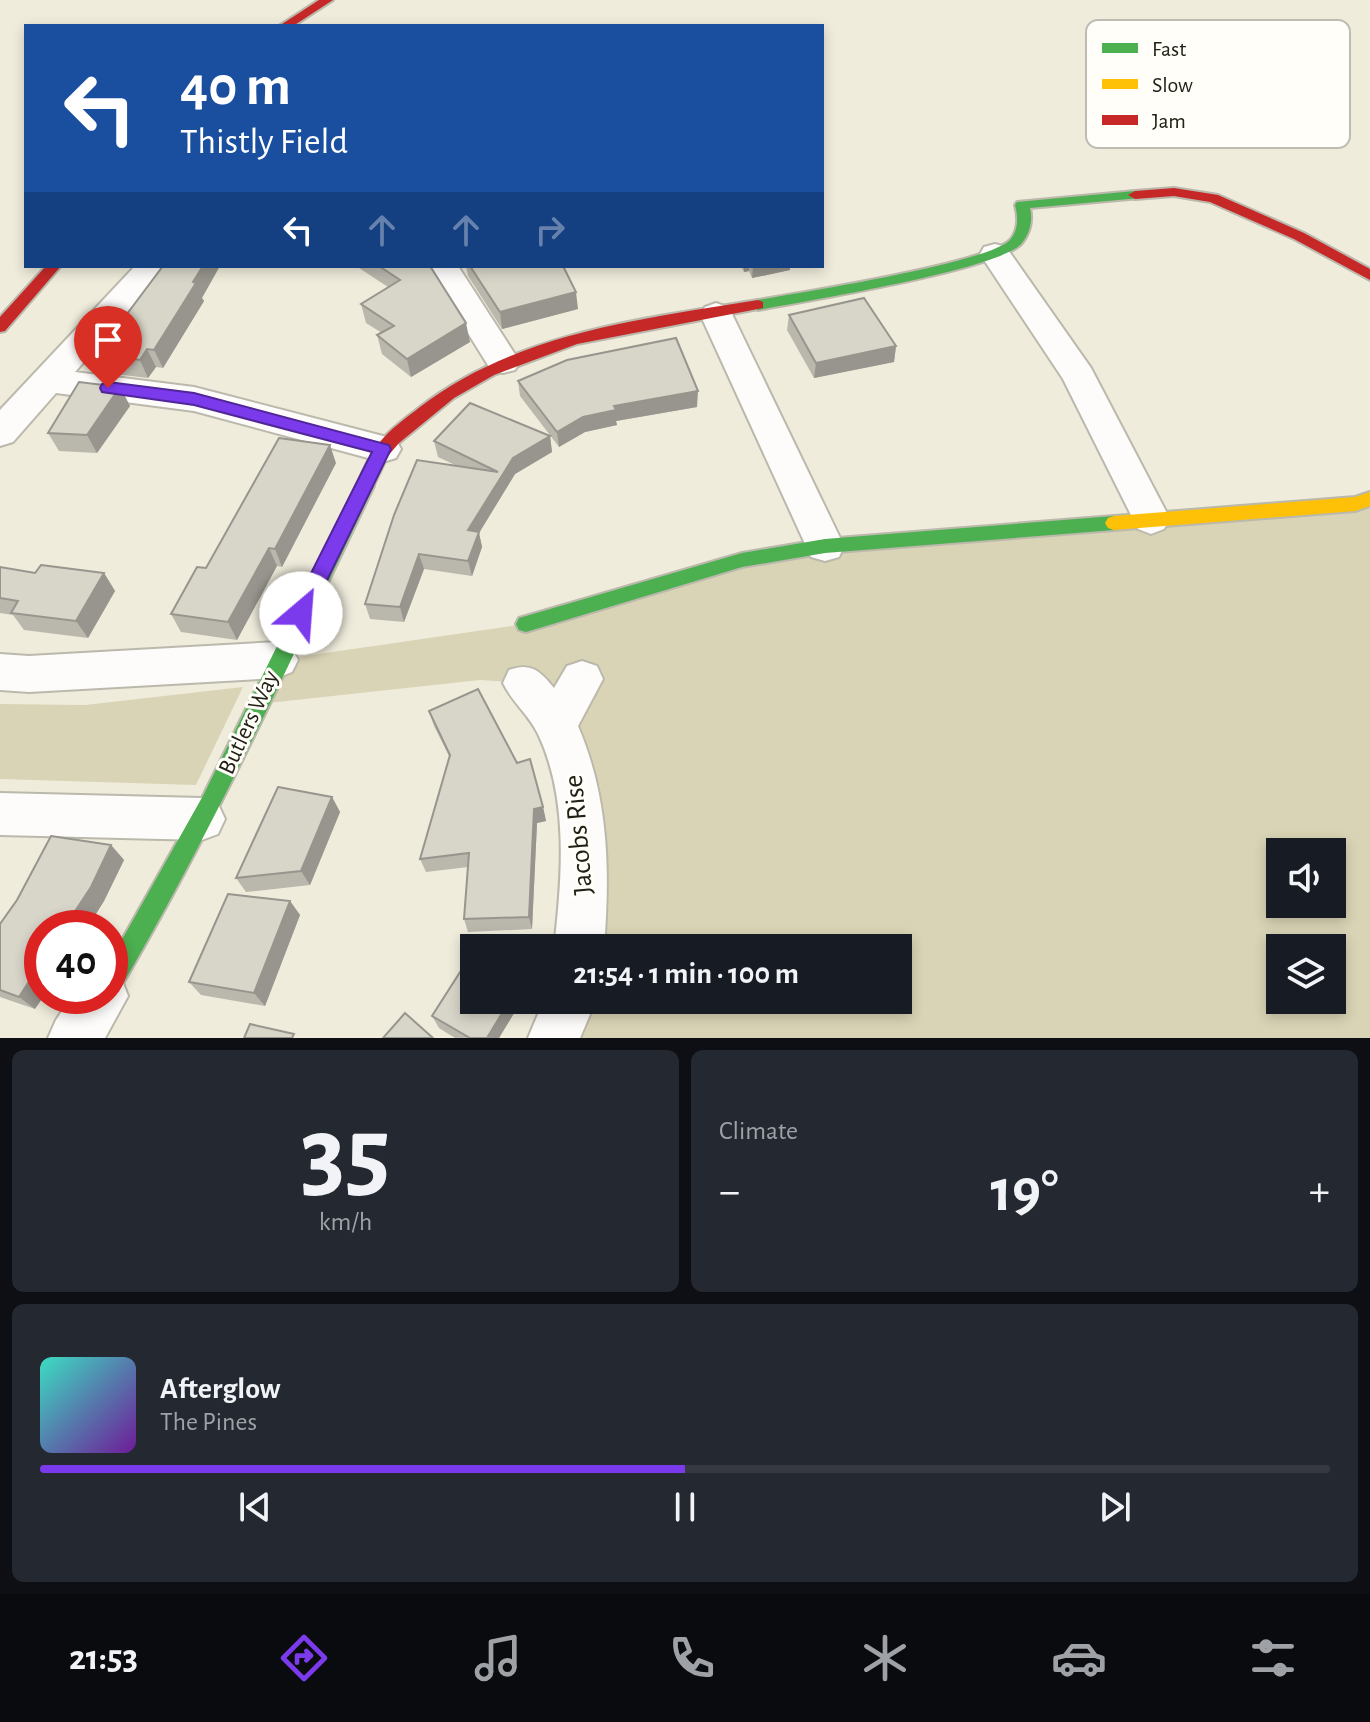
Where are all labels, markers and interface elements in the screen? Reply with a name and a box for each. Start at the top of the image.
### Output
legend [1086,20,1350,148]
text: Fast [1152,38,1186,60]
icon: left [48,56,152,160]
text: 40 m [180,59,291,115]
text: Slow [1152,74,1193,96]
text: Jam [1152,110,1186,132]
text: Thistly Field [180,124,348,160]
icon: left [276,208,320,252]
icon: ahead [360,208,404,252]
icon: ahead [444,208,488,252]
icon: right [528,208,572,252]
pin [74,306,142,388]
icon: arrive [86,318,130,362]
position arrow [259,571,343,655]
street label: Butlers Way [214,667,283,778]
street label: Jacobs Rise [560,774,598,896]
map controls [1266,838,1346,1014]
button: sound [1266,838,1346,918]
speed limit sign: 40 [24,910,128,1014]
button: layers [1266,934,1346,1014]
text: 21:54 · 1 min · 100 m [573,959,799,989]
text: 35 [301,1103,390,1207]
text: Climate [719,1118,798,1144]
text: 19° [990,1162,1059,1222]
text: − [719,1170,740,1214]
text: + [1309,1170,1330,1214]
text: km/h [319,1209,372,1235]
text: Afterglow [160,1374,281,1404]
text: The Pines [160,1409,257,1435]
icon: previous [233,1485,277,1529]
icon: pause [663,1485,707,1529]
icon: next [1093,1485,1137,1529]
icon: directions [276,1630,332,1686]
icon: music [470,1630,526,1686]
icon: phone [664,1630,720,1686]
icon: climate [857,1630,913,1686]
icon: car [1051,1630,1107,1686]
icon: filters [1245,1630,1301,1686]
text: 21:53 [69,1640,138,1676]

